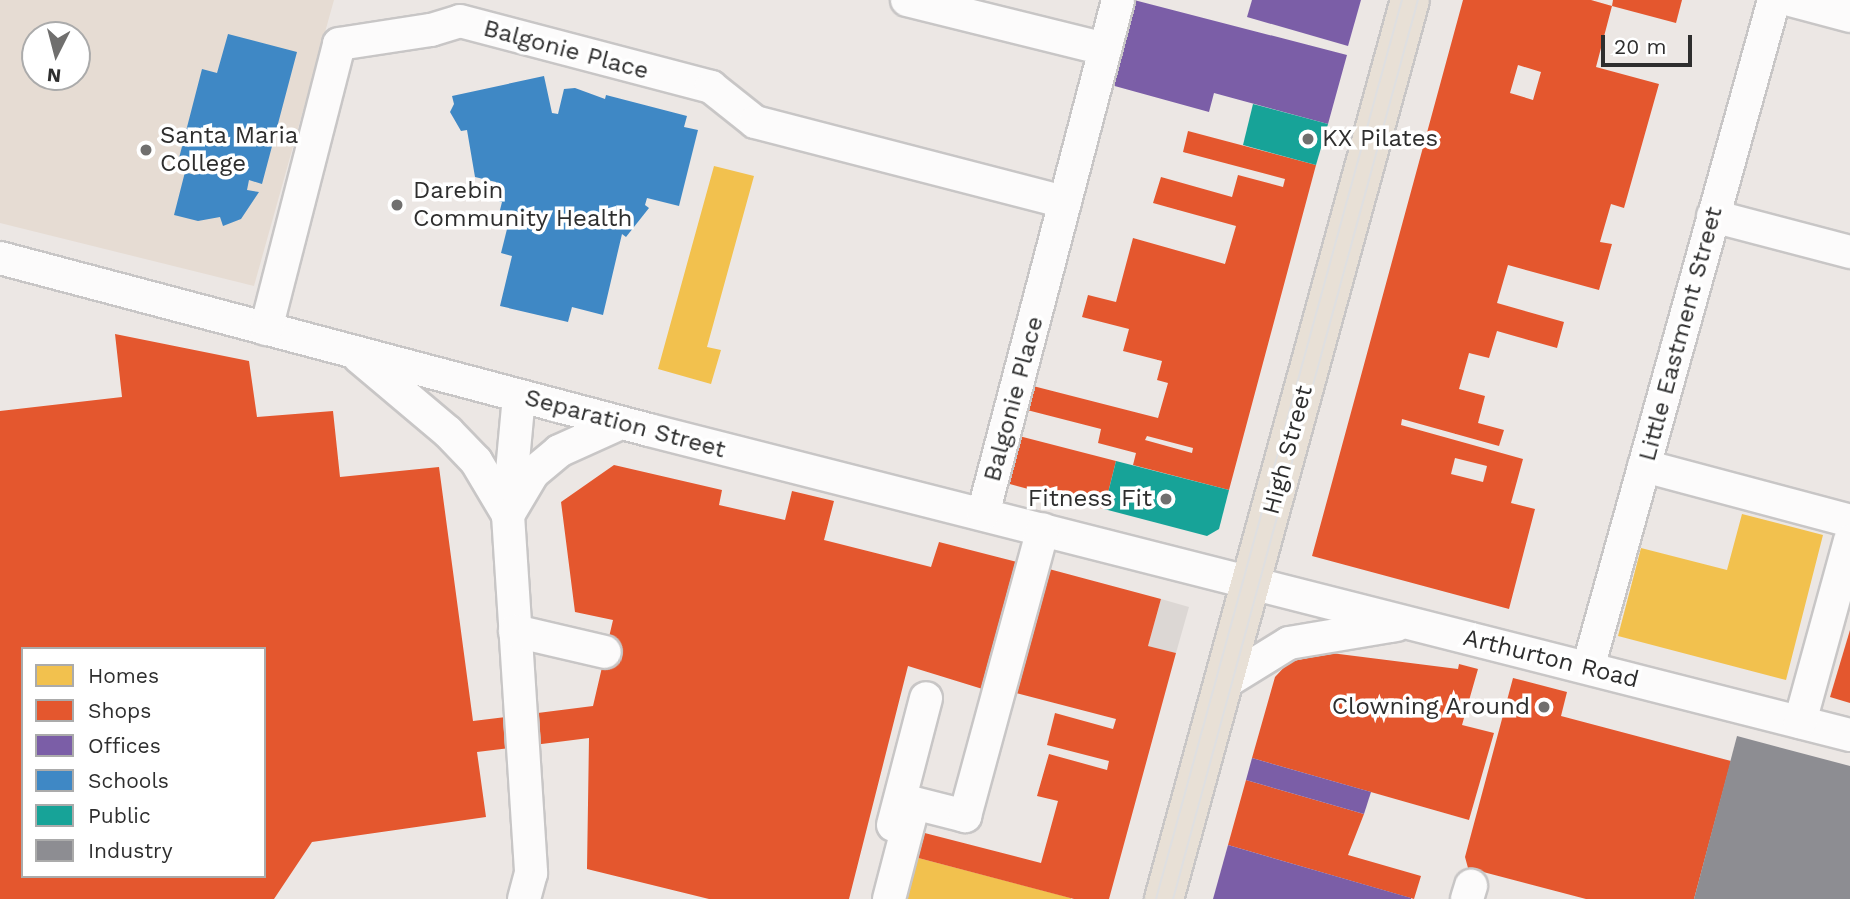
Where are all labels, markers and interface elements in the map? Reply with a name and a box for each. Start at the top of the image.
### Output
street label: Balgonie Place [480,14,652,86]
north arrow [21,21,91,91]
scale bar [1605,21,1696,65]
text: 20 m [1614,34,1666,59]
text: N [46,63,62,88]
place label: Santa Maria College [160,122,299,178]
place label: KX Pilates [1322,125,1438,153]
marker: KX Pilates [1300,131,1316,147]
marker: Santa Maria College [138,142,154,158]
place label: Darebin Community Health [413,177,633,233]
marker: Darebin Community Health [387,195,407,215]
street label: Little Eastment Street [1633,204,1729,464]
street label: Balgonie Place [978,313,1050,485]
street label: High Street [1257,382,1319,518]
street label: Separation Street [522,383,728,465]
place label: Fitness Fit [1028,485,1152,513]
marker: Fitness Fit [1158,491,1174,507]
street label: Arthurton Road [1460,623,1642,695]
legend [21,647,266,878]
text: Homes [88,663,159,688]
place label: Clowning Around [1331,693,1530,721]
text: Shops [88,698,151,723]
marker: Clowning Around [1536,699,1552,715]
text: Offices [88,733,161,758]
text: Schools [88,768,169,793]
text: Public [88,803,151,828]
text: Industry [88,838,173,863]

